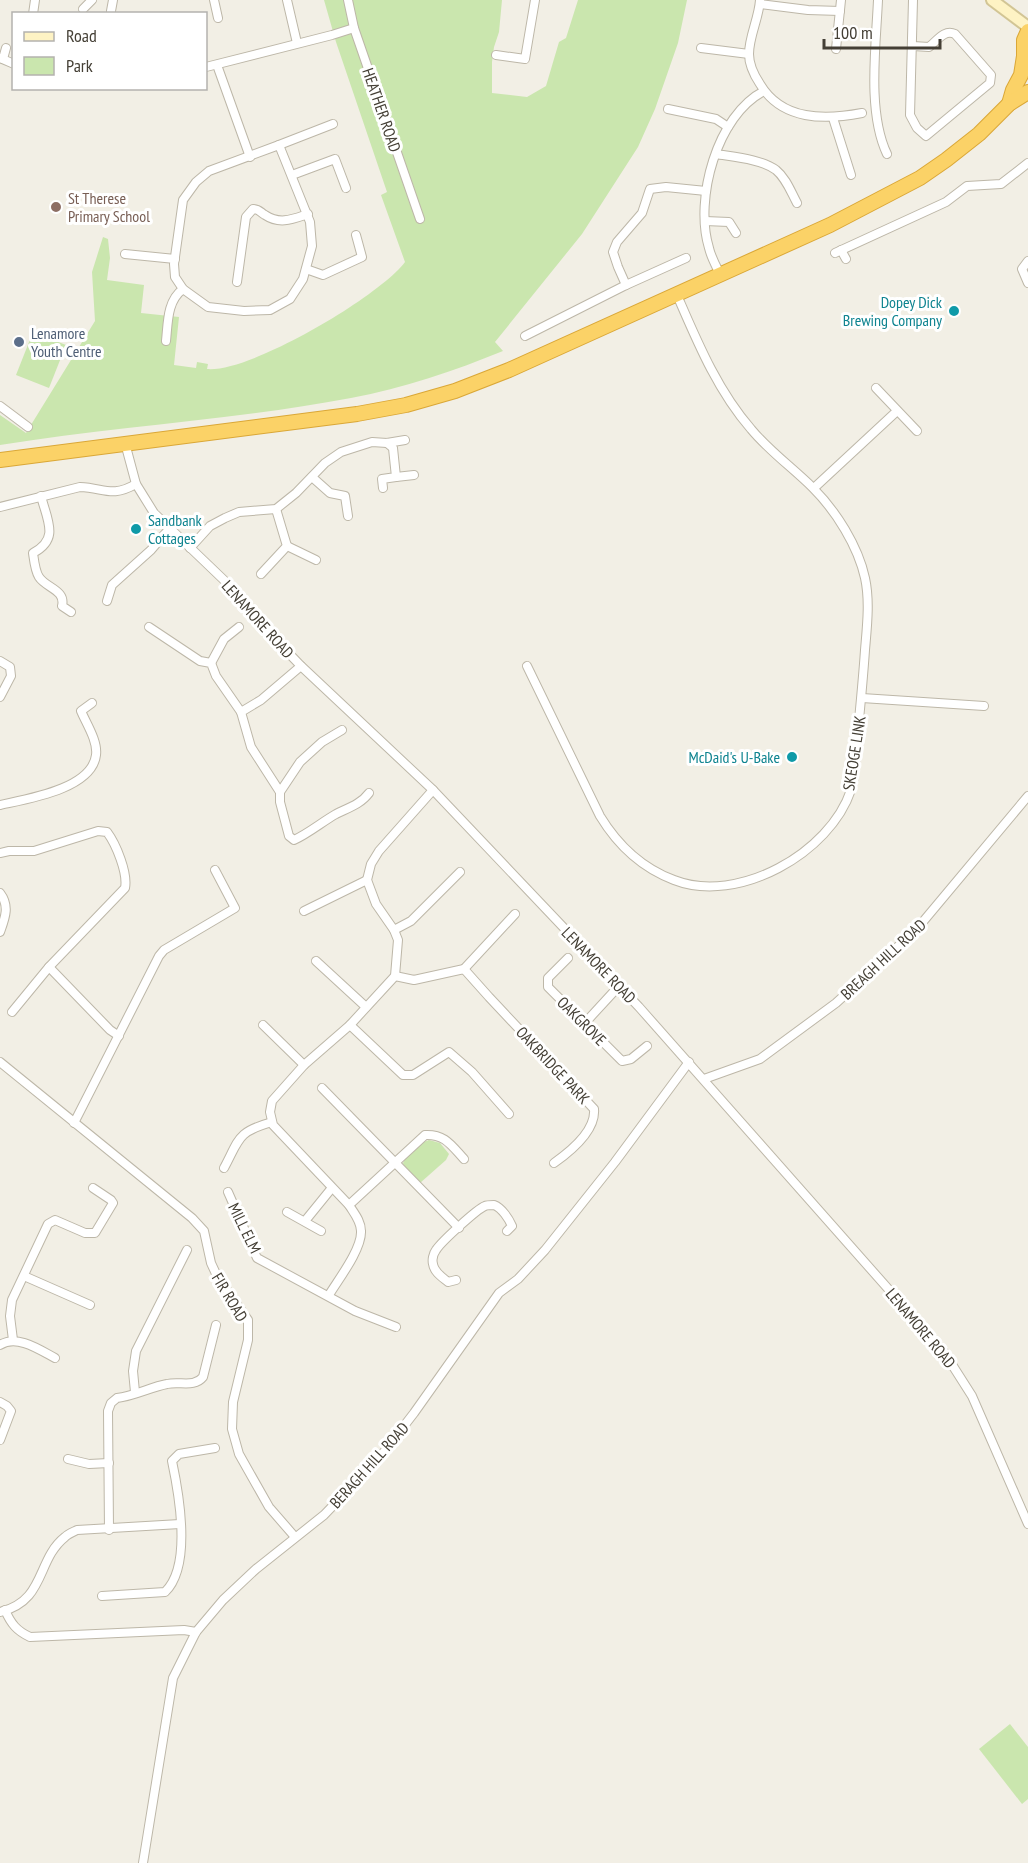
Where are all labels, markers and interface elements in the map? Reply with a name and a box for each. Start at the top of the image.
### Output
legend [12,12,207,90]
scale bar [824,12,940,50]
text: 100 m [833,21,873,44]
text: Road [66,24,97,47]
text: Park [66,54,93,77]
street label: HEATHER ROAD [358,65,406,155]
place label: St Therese Primary School [68,188,150,226]
marker: St Therese Primary School [49,200,63,214]
place label: Dopey Dick Brewing Company [843,292,943,330]
marker: Dopey Dick Brewing Company [947,304,961,318]
place label: Lenamore Youth Centre [31,323,102,361]
marker: Lenamore Youth Centre [12,335,26,349]
place label: Sandbank Cottages [148,510,203,548]
marker: Sandbank Cottages [129,522,143,536]
street label: LENAMORE ROAD [218,576,298,662]
street label: SKEOGE LINK [838,714,870,792]
place label: McDaid's U-Bake [688,747,780,767]
marker: McDaid's U-Bake [785,750,799,764]
street label: BREAGH HILL ROAD [836,914,930,1004]
street label: LENAMORE ROAD [558,923,640,1007]
street label: OAKGROVE [553,992,611,1050]
street label: OAKBRIDGE PARK [512,1022,594,1108]
street label: MILL ELM [224,1199,266,1257]
street label: FIR ROAD [208,1269,252,1325]
street label: LENAMORE ROAD [882,1284,960,1372]
street label: BERAGH HILL ROAD [325,1418,413,1512]

